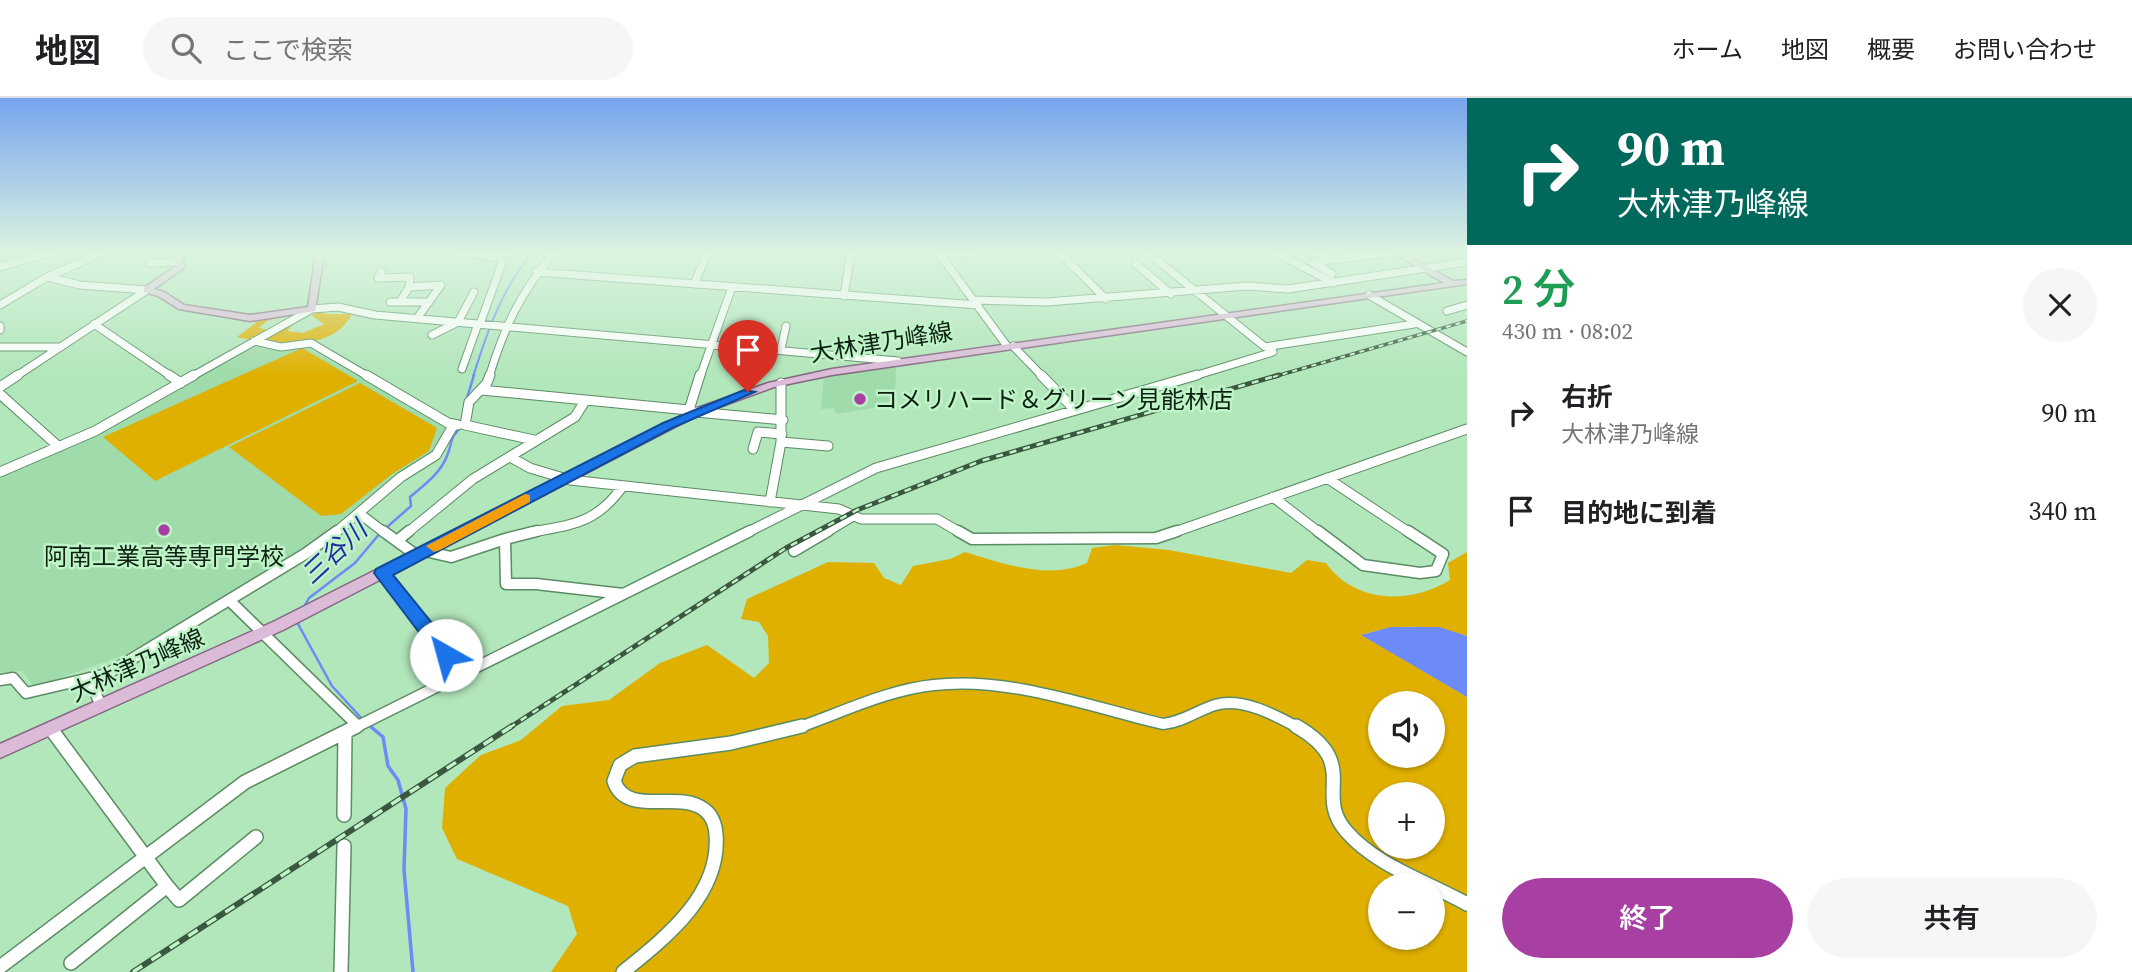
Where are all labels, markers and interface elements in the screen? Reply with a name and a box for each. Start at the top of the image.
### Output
search box [143,17,633,80]
text: 地図 [35,28,101,73]
icon: search [167,29,205,67]
text: ここで検索 [223,32,353,68]
text: ホーム [1672,33,1743,66]
text: 地図 [1781,33,1829,66]
text: 概要 [1867,33,1915,66]
text: お問い合わせ [1953,33,2097,66]
text: 90 m [1617,114,1725,181]
icon: right [1502,126,1593,217]
text: 大林津乃峰線 [1617,182,1809,226]
text: 2 分 [1502,260,1575,318]
button: close [2023,268,2097,342]
street label: 大林津乃峰線 [807,314,955,370]
text: 430 m · 08:02 [1502,315,1633,347]
pin [718,320,778,392]
icon: arrive [729,331,767,369]
text: 右折 [1561,379,1613,415]
place label: コメリハード＆グリーン見能林店 [874,383,1233,416]
marker: コメリハード＆グリーン見能林店 [852,391,868,407]
icon: right [1502,394,1540,432]
text: 90 m [2042,395,2097,431]
text: 大林津乃峰線 [1561,418,1699,450]
icon: arrive [1502,492,1540,530]
text: 340 m [2029,493,2097,529]
text: 目的地に到着 [1561,495,1717,531]
water label: 三谷川 [293,510,377,592]
marker: 阿南工業高等専門学校 [156,522,172,538]
place label: 阿南工業高等専門学校 [44,540,284,573]
position arrow [409,618,483,692]
street label: 大林津乃峰線 [65,621,209,709]
map controls [1368,691,1445,950]
button: sound [1368,691,1445,768]
button: + [1368,782,1445,859]
button: − [1368,873,1445,950]
button: 終了 [1502,878,1793,958]
button: 共有 [1807,878,2097,958]

